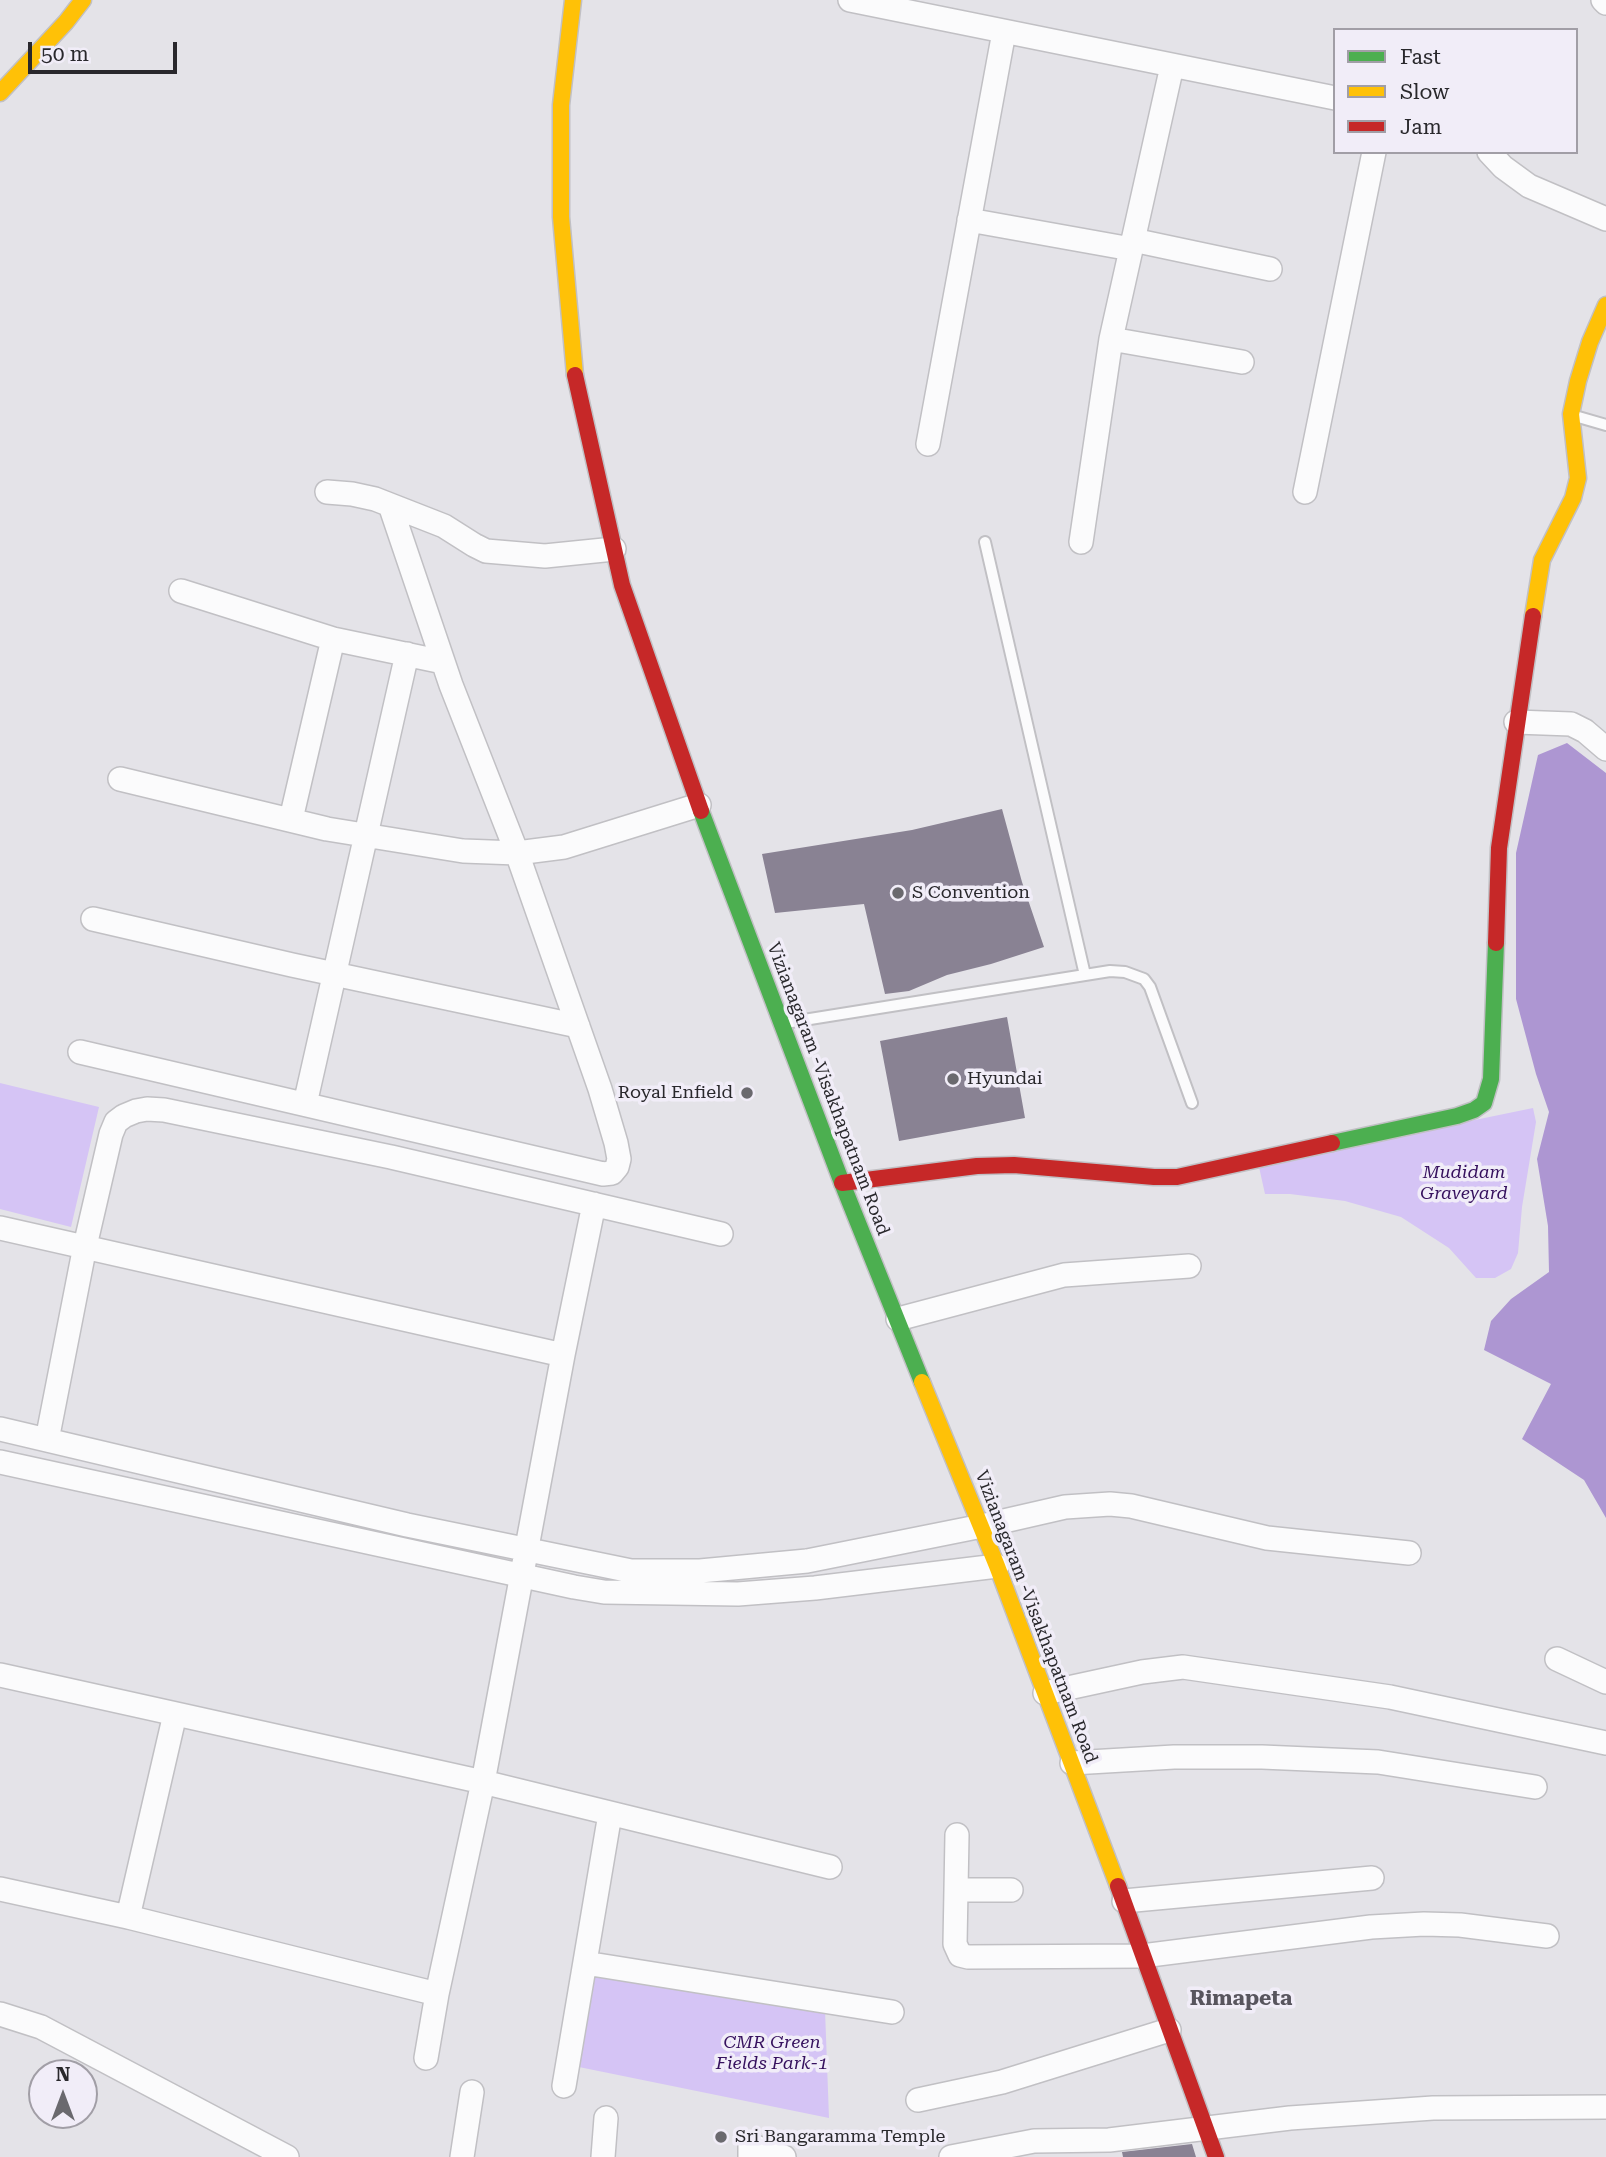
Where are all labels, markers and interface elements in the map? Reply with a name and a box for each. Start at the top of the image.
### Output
scale bar [32,28,180,72]
legend [1333,28,1578,154]
text: 50 m [41,42,89,66]
text: Fast [1400,45,1441,69]
text: Slow [1400,80,1449,104]
text: Jam [1400,115,1442,139]
place label: S Convention [912,882,1030,904]
marker: S Convention [890,885,906,901]
street label: Vizianagaram -Visakhapatnam Road [762,940,894,1238]
place label: Hyundai [967,1068,1043,1090]
marker: Hyundai [945,1071,961,1087]
place label: Royal Enfield [618,1082,733,1104]
marker: Royal Enfield [739,1085,755,1101]
park label: Mudidam Graveyard [1420,1162,1508,1204]
street label: Vizianagaram -Visakhapatnam Road [970,1468,1102,1766]
district label: Rimapeta [1190,1986,1292,2012]
park label: CMR Green Fields Park-1 [716,2032,828,2074]
north arrow [28,2059,98,2129]
text: N [56,2063,70,2086]
place label: Sri Bangaramma Temple [735,2126,945,2148]
marker: Sri Bangaramma Temple [713,2129,729,2145]

